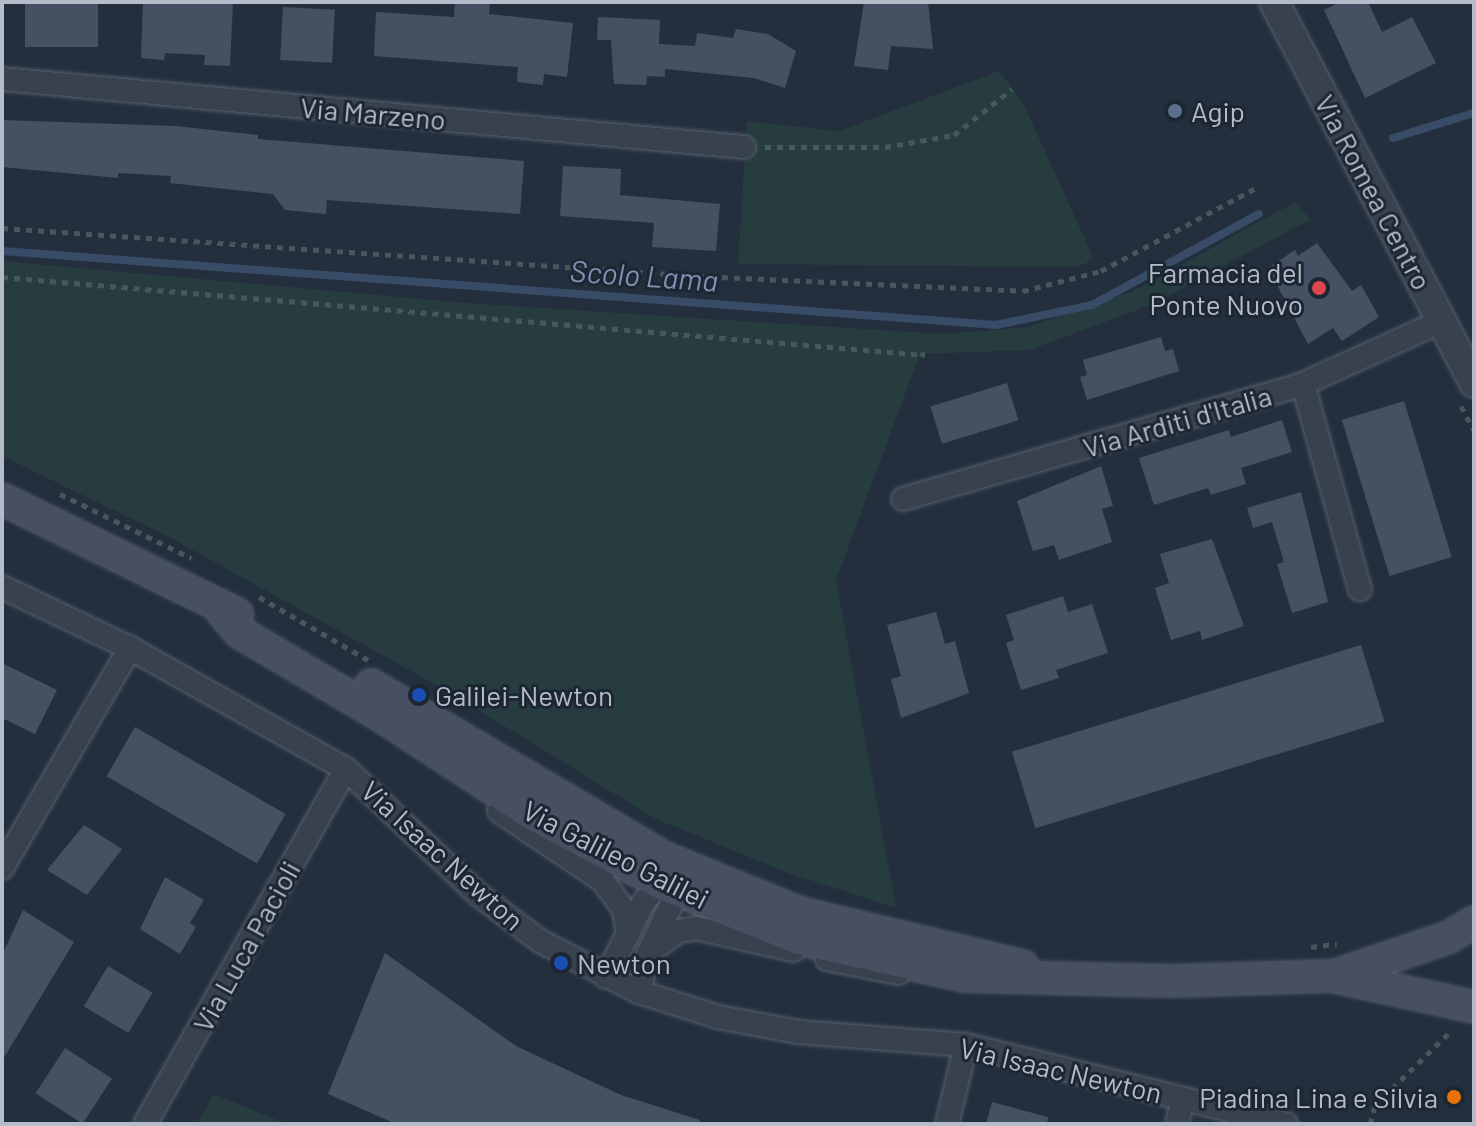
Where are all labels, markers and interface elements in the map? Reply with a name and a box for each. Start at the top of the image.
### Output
street label: Via Romea Centro [1308,89,1440,295]
street label: Via Marzeno [299,90,447,136]
place label: Agip [1191,94,1245,128]
marker: Agip [1166,102,1184,120]
water label: Scolo Lama [569,252,719,298]
place label: Farmacia del Ponte Nuovo [1148,255,1303,321]
marker: Farmacia del Ponte Nuovo [1310,279,1328,297]
street label: Via Arditi d'Italia [1079,378,1275,464]
place label: Galilei-Newton [435,678,613,712]
marker: Galilei-Newton [410,686,428,704]
street label: Via Isaac Newton [355,773,531,937]
street label: Via Galileo Galilei [517,793,715,915]
street label: Via Luca Pacioli [185,855,307,1037]
place label: Newton [577,946,671,980]
marker: Newton [552,954,570,972]
street label: Via Isaac Newton [956,1030,1166,1110]
place label: Piadina Lina e Silvia [1199,1080,1438,1114]
marker: Piadina Lina e Silvia [1445,1088,1463,1106]

